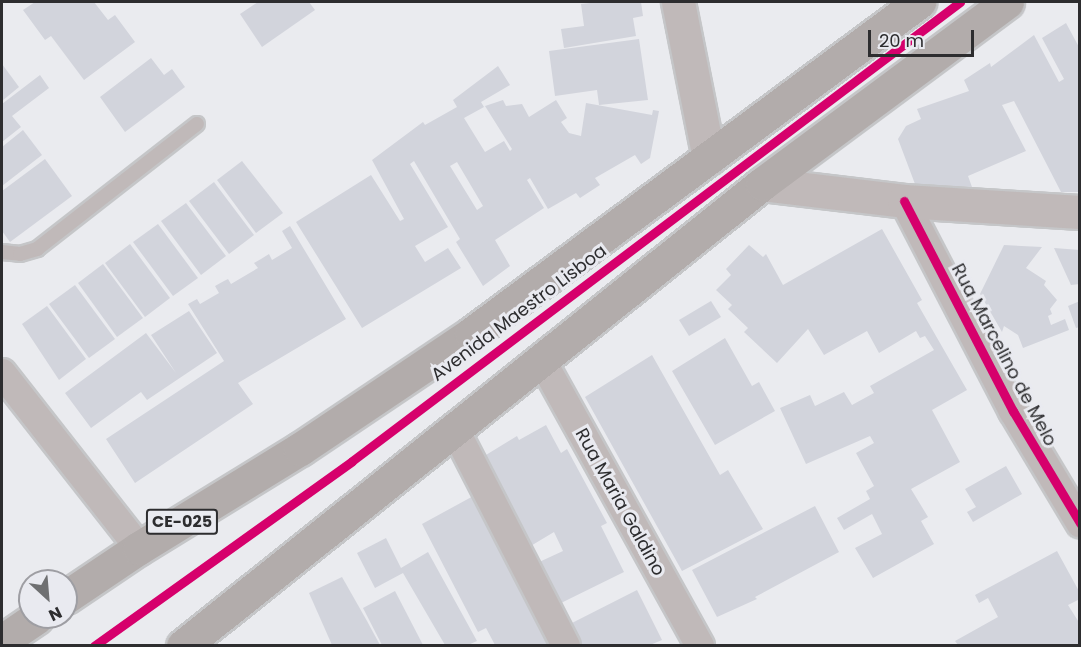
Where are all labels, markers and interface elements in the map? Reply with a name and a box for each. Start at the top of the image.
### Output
scale bar [871,18,978,56]
text: 20 m [879,28,924,53]
street label: Avenida Maestro Lisboa [427,240,611,386]
street label: Rua Marcelino de Melo [947,260,1061,450]
street label: Rua Maria Galdino [570,424,670,580]
road number: CE-025 [144,509,219,535]
north arrow [18,569,78,629]
text: N [45,601,66,627]

